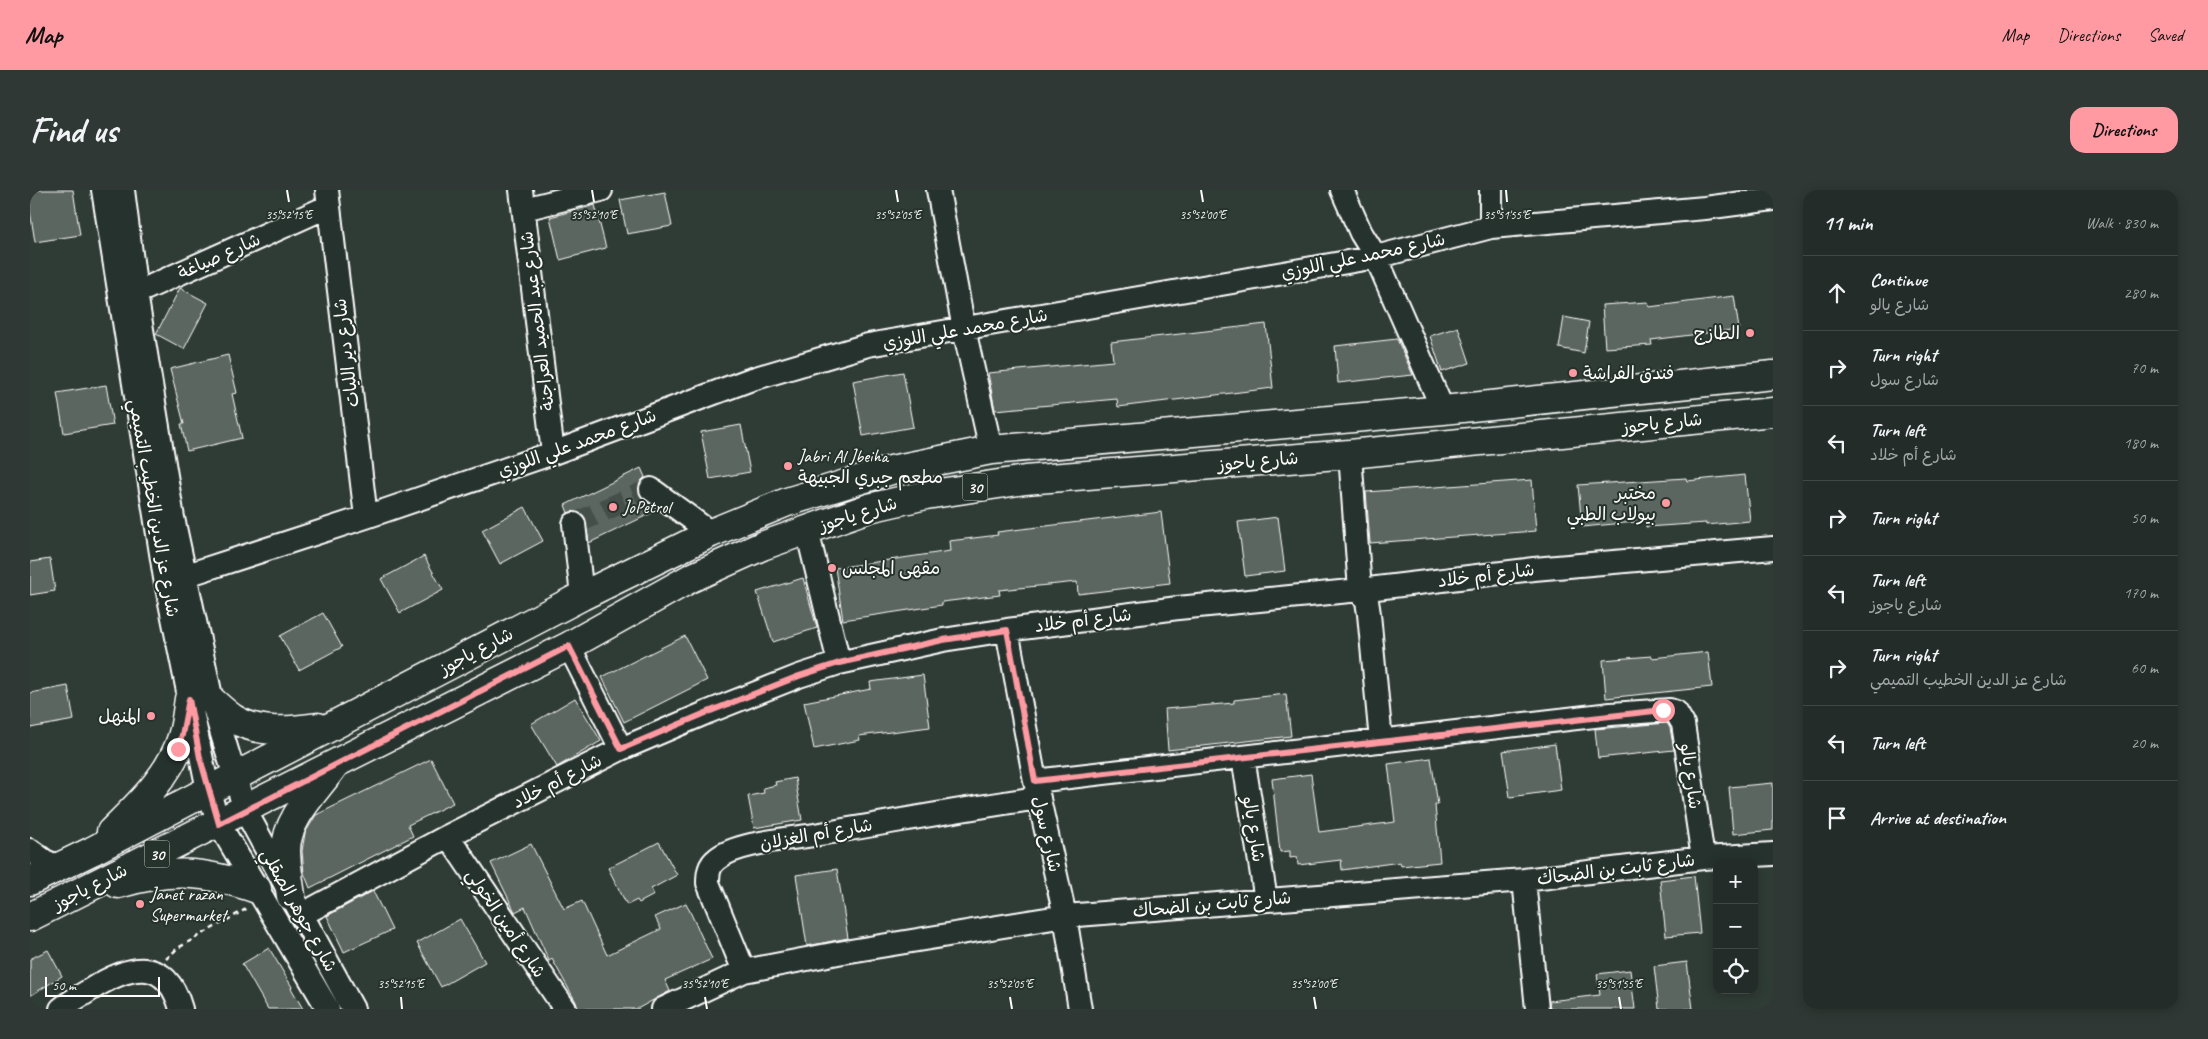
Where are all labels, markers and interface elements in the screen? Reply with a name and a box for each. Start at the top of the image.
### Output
text: Map [25,20,62,50]
text: Map [2002,24,2029,46]
text: Directions [2057,24,2120,46]
text: Saved [2148,24,2183,46]
button: Directions [2070,107,2178,153]
text: Find us [30,108,117,153]
text: 35°52'15"E [266,207,314,223]
text: 35°52'10"E [571,207,619,223]
text: 35°52'05"E [875,207,923,223]
text: 35°52'00"E [1180,207,1228,223]
text: 35°51'55"E [1484,207,1532,223]
text: 11 min [1823,210,1873,236]
text: Walk · 830 m [2086,213,2158,233]
street label: شارع صياغة [174,228,264,285]
street label: شارع محمد علي اللوزي [1279,228,1448,289]
street label: شارع عبد الحميد العراجنة [515,230,560,412]
text: Continue [1870,268,1927,292]
icon: ahead [1823,279,1851,307]
text: 280 m [2124,283,2158,303]
text: شارع يالو [1870,295,1929,315]
street label: شارع دير الليات [328,297,365,409]
street label: شارع محمد علي اللوزي [881,304,1050,359]
place label: الطازج [1694,322,1740,345]
marker: الطازج [1744,327,1756,339]
text: Turn right [1870,343,1937,367]
icon: right [1823,354,1851,382]
text: 70 m [2131,358,2158,378]
place label: فندق الفراشة [1583,362,1674,384]
marker: فندق الفراشة [1567,367,1579,379]
text: شارع سول [1870,370,1939,390]
street label: شارع عز الدين الخطيب التميمي [119,397,184,620]
street label: شارع محمد علي اللوزي [495,404,661,487]
street label: شارع ياجوز [1619,408,1703,439]
text: Turn left [1870,418,1925,442]
icon: left [1823,429,1851,457]
text: 180 m [2124,433,2158,453]
place label: Jabri Al Jbeiha مطعم جبري الجبيهة [797,445,943,491]
text: شارع أم خلاد [1870,445,1957,465]
street label: شارع ياجوز [1215,447,1299,477]
marker: Jabri Al Jbeiha مطعم جبري الجبيهة [782,460,794,472]
road number: 30 [962,474,988,500]
place label: مختبر بيولاب الطبي [1567,482,1656,530]
street label: شارع ياجوز [814,492,900,538]
place label: JoPetrol [622,496,673,518]
marker: مختبر بيولاب الطبي [1660,497,1672,509]
marker: JoPetrol [607,501,619,513]
icon: right [1823,504,1851,532]
text: Turn right [1870,506,1937,530]
text: 50 m [2131,508,2158,528]
place label: مقهى المجلس [842,557,940,579]
street label: شارع أم خلاد [1436,558,1536,595]
marker: مقهى المجلس [826,562,838,574]
text: Turn left [1870,568,1925,592]
icon: left [1823,579,1851,607]
text: 170 m [2124,583,2158,603]
text: شارع ياجوز [1870,595,1942,615]
street label: شارع أم خلاد [1033,603,1133,640]
street label: شارع ياجوز [433,622,517,681]
text: Turn right [1870,643,1937,667]
icon: right [1823,654,1851,682]
text: 60 m [2131,658,2158,678]
text: شارع عز الدين الخطيب التميمي [1870,670,2067,690]
route start [1652,699,1675,722]
place label: المنهل [98,705,141,727]
marker: المنهل [145,710,157,722]
icon: left [1823,729,1851,757]
text: Turn left [1870,731,1925,755]
text: 20 m [2131,733,2158,753]
route end [167,738,190,761]
street label: شارع يالو [1674,741,1707,811]
street label: شارع أم خلاد [509,749,607,816]
street label: شارع يالو [1237,793,1270,864]
street label: شارع سول [1027,794,1066,874]
icon: arrive [1823,804,1851,832]
text: Arrive at destination [1870,806,2006,830]
street label: شارع أم الغزلان [758,813,875,858]
road number: 30 [144,841,170,868]
street label: شارع جوهر الصقلي [252,844,342,978]
street label: شارع ثابت بن الضحاك [1536,848,1696,891]
street label: شارع ياجوز [47,859,131,917]
map controls [1713,859,1758,994]
button: + [1713,859,1758,904]
street label: شارع أمين الخولي [457,864,551,985]
place label: Janet razan Supermarket [149,883,230,926]
street label: شارع ثابت بن الضحاك [1132,886,1292,923]
marker: Janet razan Supermarket [134,898,146,910]
button: − [1713,904,1758,949]
button: locate [1713,949,1758,994]
scale bar [45,974,160,997]
text: 35°52'15"E [378,976,426,992]
text: 35°52'10"E [682,976,730,992]
text: 35°52'05"E [987,976,1035,992]
text: 35°52'00"E [1291,976,1339,992]
text: 35°51'55"E [1596,976,1644,992]
text: 50 m [52,977,76,994]

